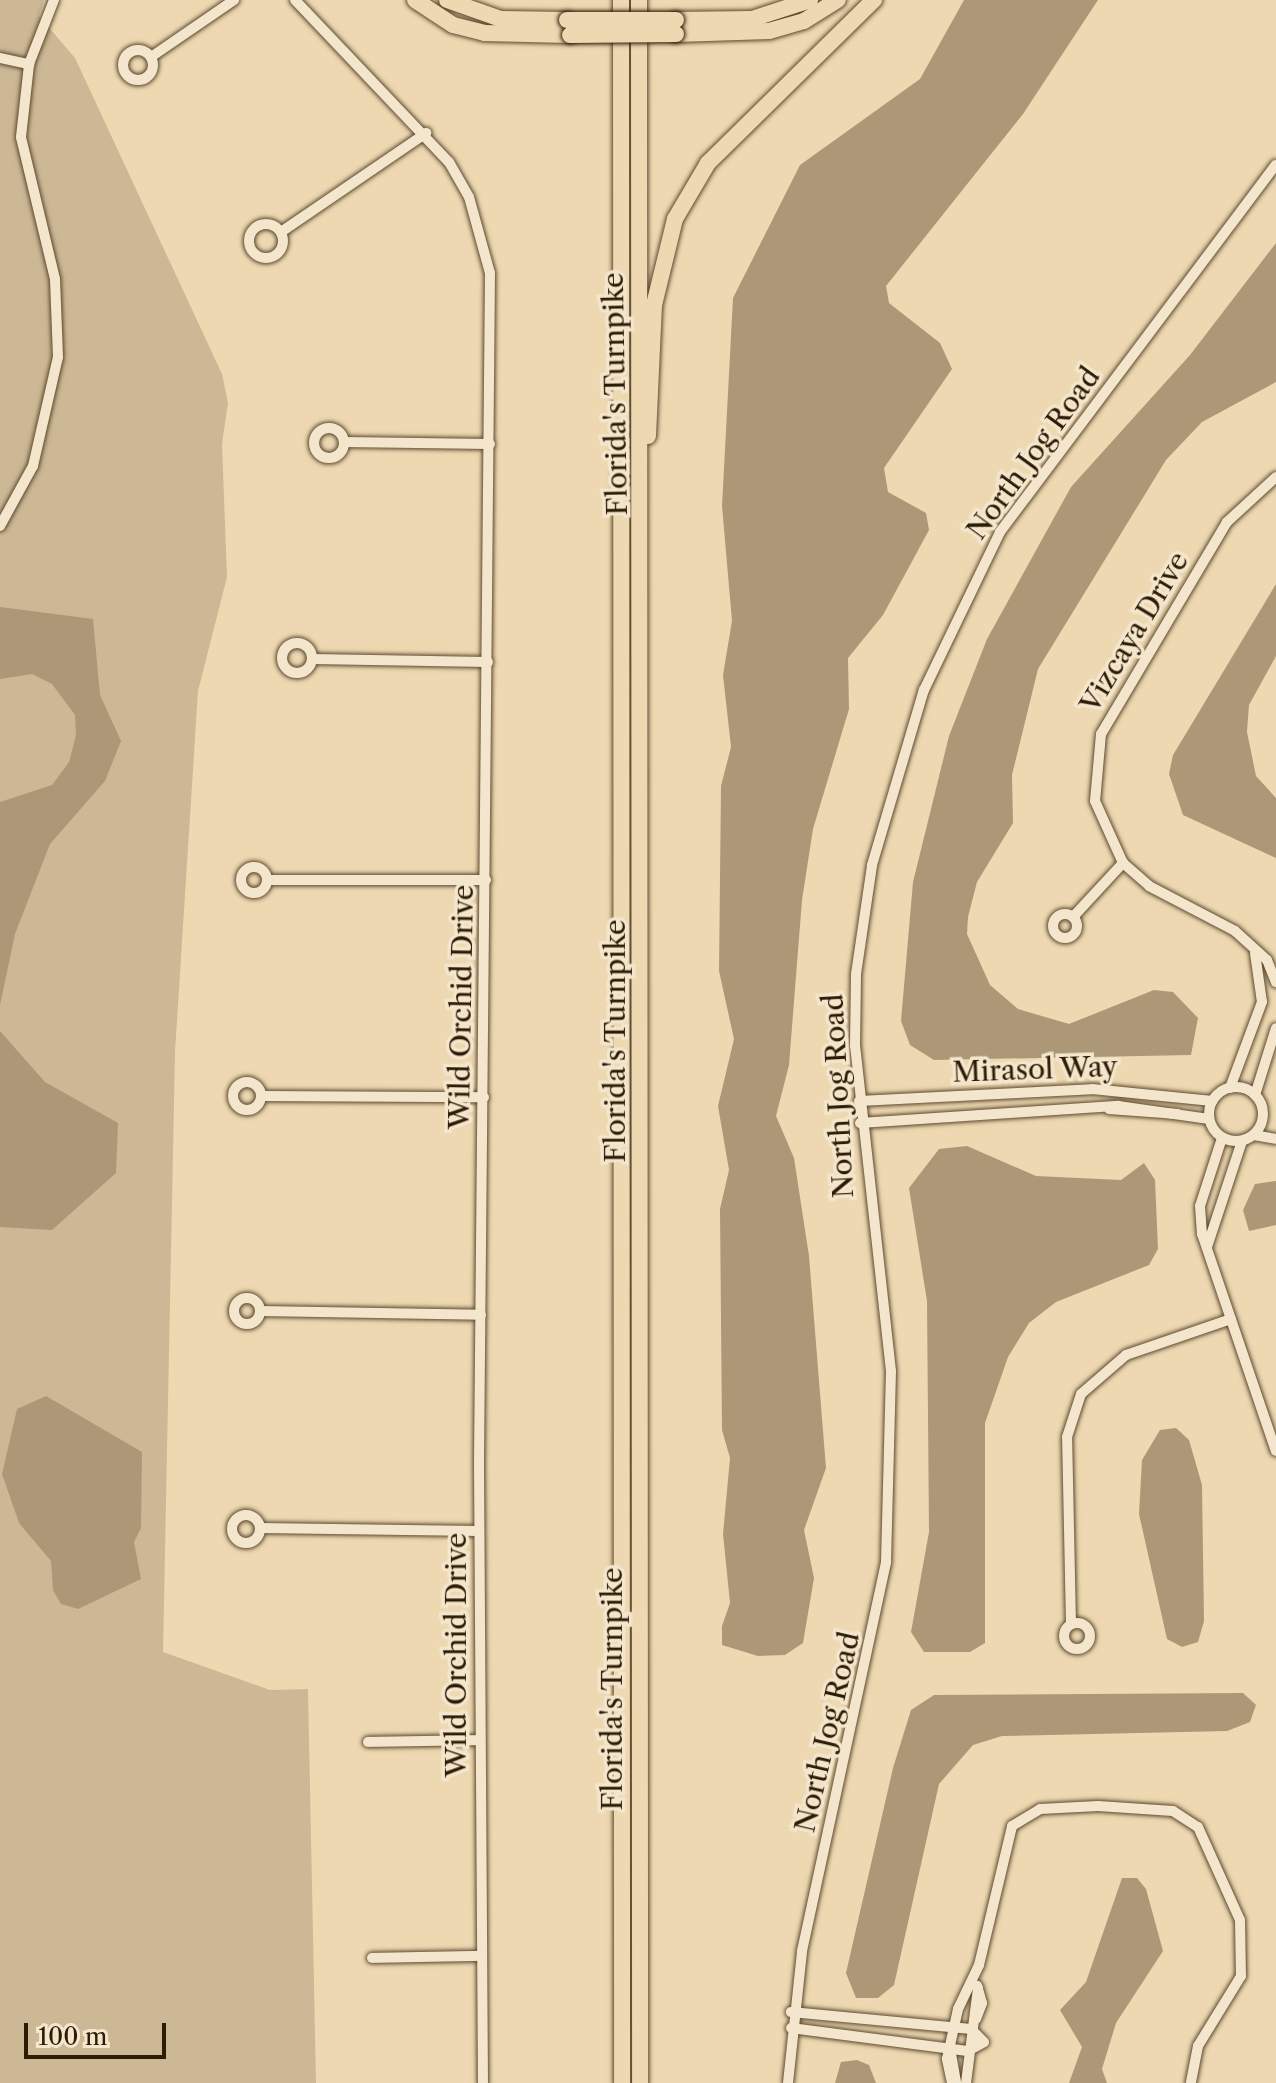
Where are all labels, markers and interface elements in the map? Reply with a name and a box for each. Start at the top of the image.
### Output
street label: Florida's Turnpike [596,272,634,516]
street label: North Jog Road [959,360,1107,546]
street label: Vizcaya Drive [1073,545,1195,719]
street label: Wild Orchid Drive [442,884,480,1130]
street label: Florida's Turnpike [598,919,632,1163]
street label: North Jog Road [816,993,860,1199]
street label: Mirasol Way [951,1049,1119,1089]
street label: Wild Orchid Drive [439,1533,473,1777]
street label: Florida's Turnpike [595,1567,629,1811]
street label: North Jog Road [788,1629,866,1835]
scale bar [28,2007,170,2057]
text: 100 m [38,2022,107,2051]

